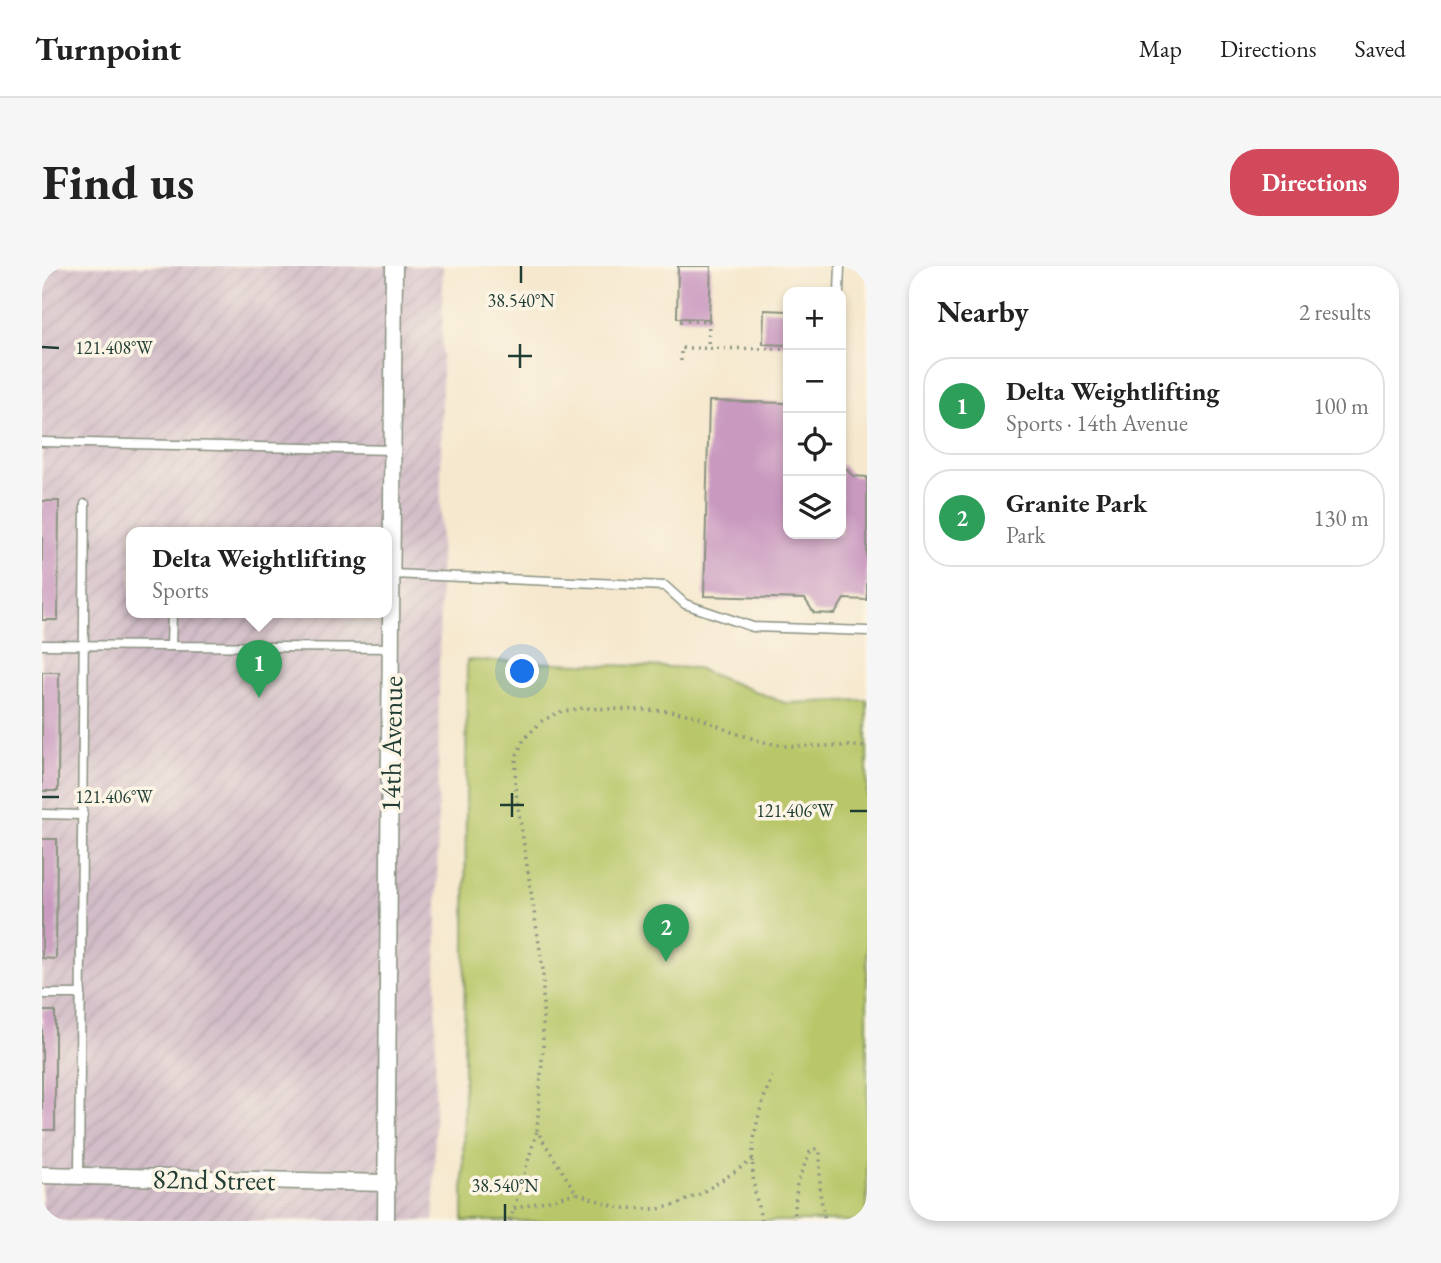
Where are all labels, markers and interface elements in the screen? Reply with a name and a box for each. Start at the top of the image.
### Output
text: Turnpoint [35,27,181,70]
text: Map [1139,33,1182,64]
text: Directions [1220,33,1317,64]
text: Saved [1355,33,1406,64]
button: Directions [1230,149,1399,216]
text: Find us [42,150,194,214]
map controls [783,287,846,539]
button: + [783,287,846,350]
text: 38.540°N [488,289,555,312]
text: Nearby [937,292,1029,331]
text: 2 results [1299,297,1371,327]
text: 121.408°W [75,336,153,359]
button: − [783,350,846,413]
text: Delta Weightlifting [1006,374,1219,408]
text: 1 [956,391,968,421]
text: 100 m [1313,391,1369,421]
text: Sports · 14th Avenue [1006,408,1188,438]
button: locate [783,413,846,476]
button: layers [783,476,846,539]
text: Granite Park [1006,486,1147,520]
text: 2 [956,503,968,533]
text: 130 m [1313,503,1369,533]
text: Park [1006,520,1045,550]
popup [126,527,392,618]
text: Delta Weightlifting [152,541,366,575]
text: Sports [152,575,209,605]
pin: 1 [236,640,282,698]
your location [505,654,539,688]
street label: 14th Avenue [372,676,410,812]
text: 121.406°W [75,785,153,808]
text: 121.406°W [756,799,834,822]
pin: 2 [643,904,689,962]
street label: 82nd Street [152,1160,276,1198]
text: 38.540°N [472,1174,539,1197]

